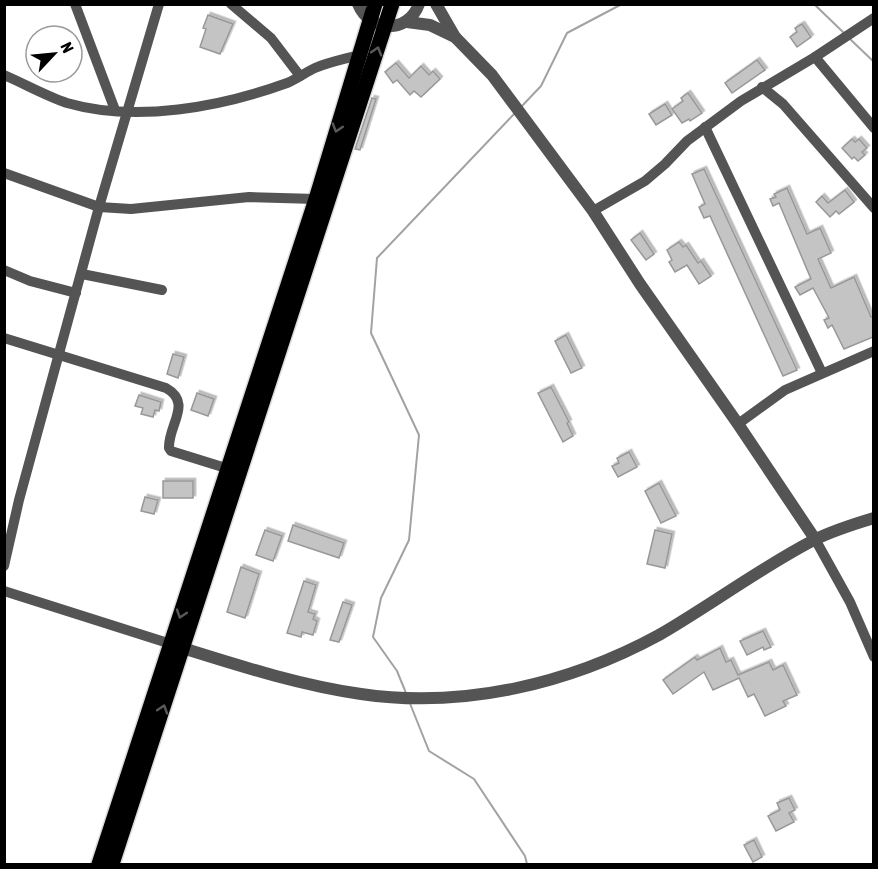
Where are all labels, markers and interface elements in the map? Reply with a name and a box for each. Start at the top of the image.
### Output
north arrow [24,24,84,84]
text: N [57,39,78,56]
one-way arrow [370,46,382,57]
one-way arrow [332,122,344,133]
one-way arrow [176,608,188,619]
one-way arrow [155,704,168,715]

